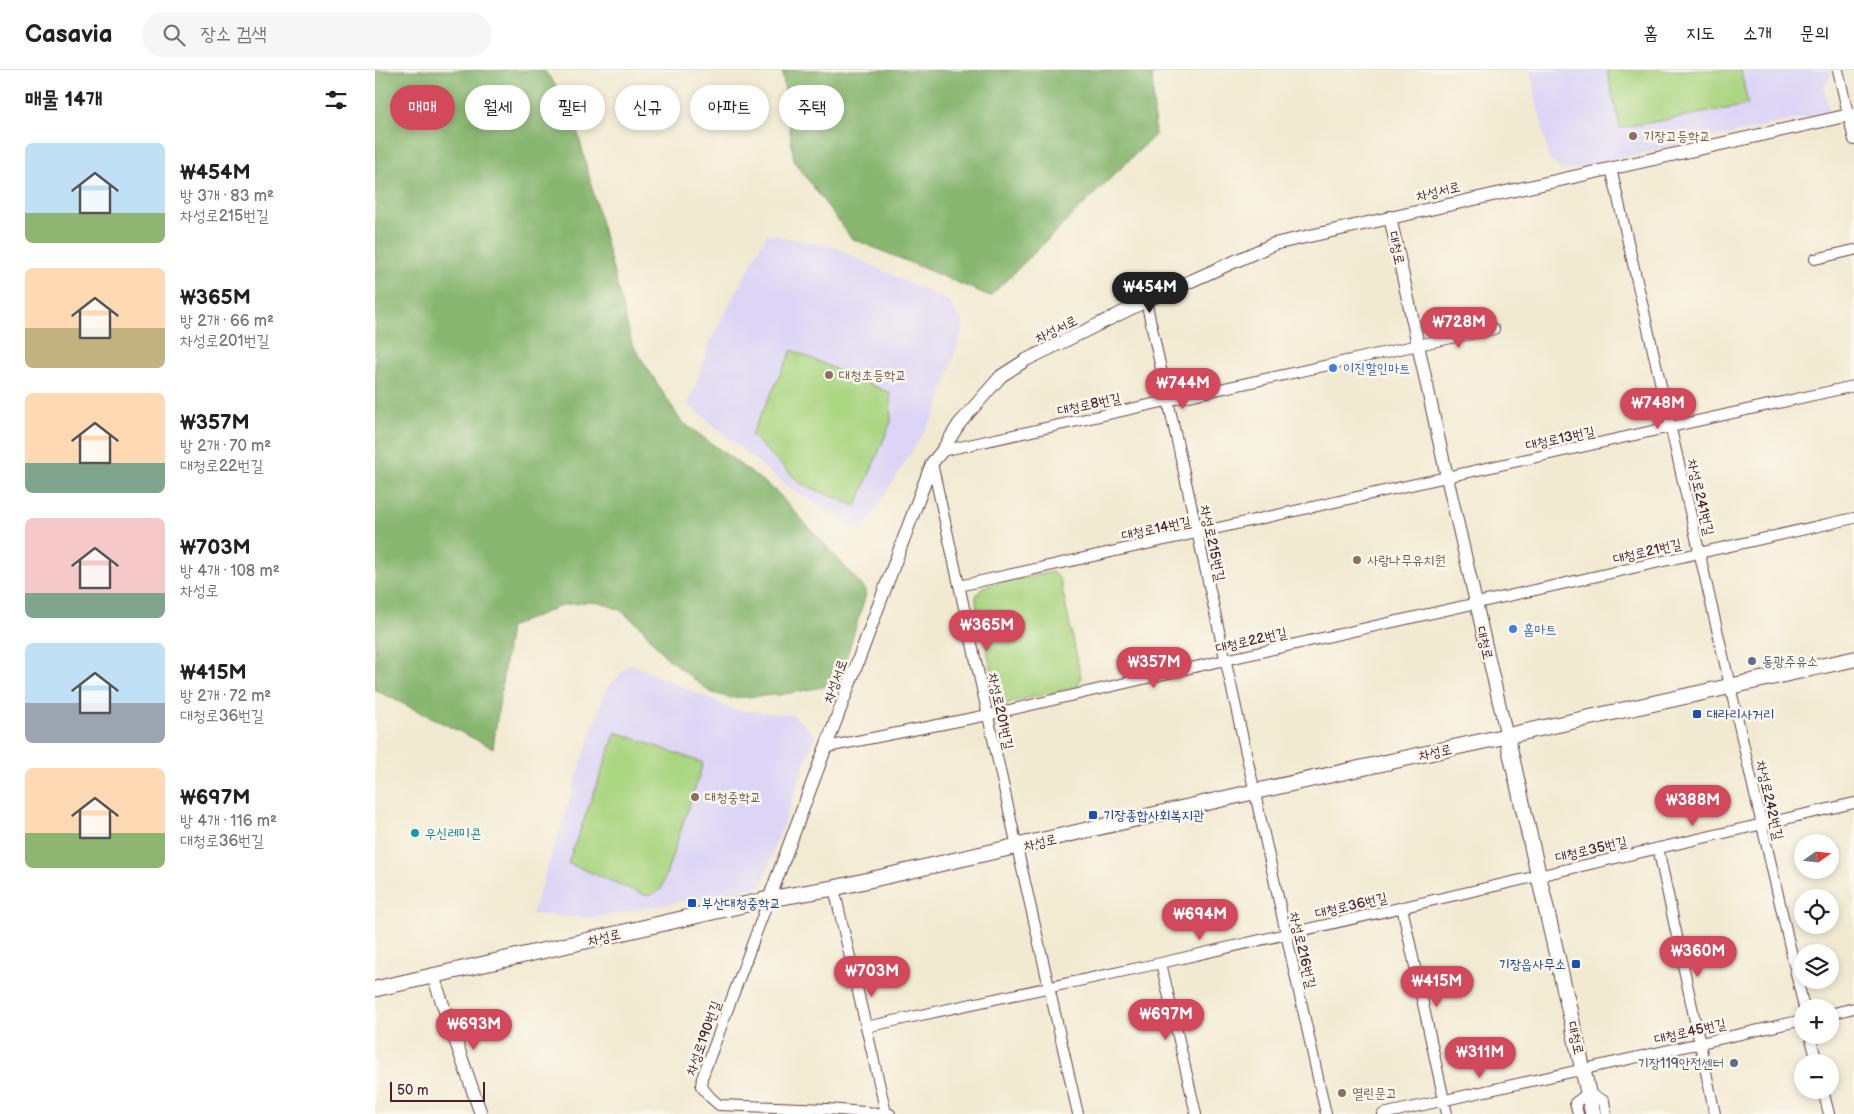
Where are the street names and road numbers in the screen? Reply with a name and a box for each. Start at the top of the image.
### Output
street label: 차성서로 [1414,178,1462,205]
street label: 대청로 [1385,230,1408,266]
street label: 차성서로 [1032,312,1080,347]
street label: 대청로8번길 [1056,389,1123,420]
street label: 대청로13번길 [1524,423,1597,454]
street label: 차성로241번길 [1683,457,1718,538]
street label: 차성로215번길 [1196,503,1229,584]
street label: 대청로14번길 [1120,513,1193,544]
street label: 대청로21번길 [1611,535,1684,568]
street label: 대청로22번길 [1214,624,1289,657]
street label: 대청로 [1472,625,1497,661]
street label: 차성서로 [820,657,851,705]
street label: 차성로201번길 [984,671,1017,752]
street label: 차성로 [1417,741,1453,764]
street label: 차성로242번길 [1752,759,1787,842]
street label: 차성로 [1022,830,1058,855]
street label: 대청로35번길 [1554,833,1629,866]
street label: 대청로36번길 [1313,889,1390,922]
street label: 차성로216번길 [1285,910,1320,991]
street label: 차성로 [586,925,622,950]
street label: 차성로190번길 [682,998,725,1078]
street label: 대청로45번길 [1653,1015,1728,1048]
street label: 대청로 [1563,1020,1588,1056]

